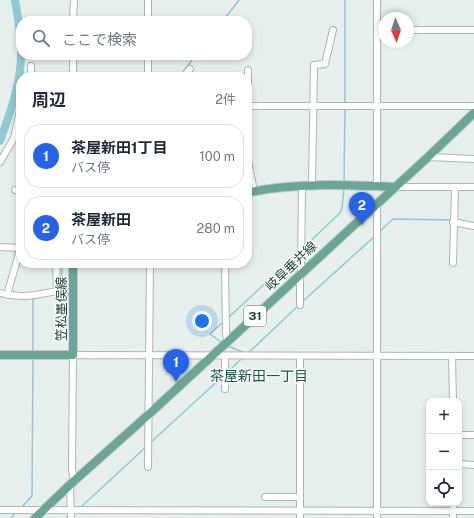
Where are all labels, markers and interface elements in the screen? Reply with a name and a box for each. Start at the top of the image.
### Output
north arrow [378,12,414,48]
search box [16,16,252,60]
icon: search [30,27,52,49]
text: ここで検索 [62,31,137,48]
text: 周辺 [32,90,66,110]
text: 2件 [215,92,236,107]
text: 茶屋新田1丁目 [71,139,167,156]
text: 1 [43,149,49,164]
text: 100 m [199,149,235,164]
text: バス停 [71,160,110,175]
pin: 2 [349,192,375,225]
text: 茶屋新田 [71,211,131,228]
text: 2 [42,221,50,236]
text: 280 m [197,221,235,236]
text: バス停 [71,232,110,247]
street label: 岐阜垂井線 [262,238,320,294]
street label: 笠松墨俣線 [54,276,69,342]
road number: 31 [244,306,266,326]
your location [192,311,212,331]
pin: 1 [163,349,189,382]
district label: 茶屋新田一丁目 [210,368,308,384]
map controls [426,398,462,506]
button: + [426,398,462,434]
button: − [426,434,462,470]
button: locate [426,470,462,506]

